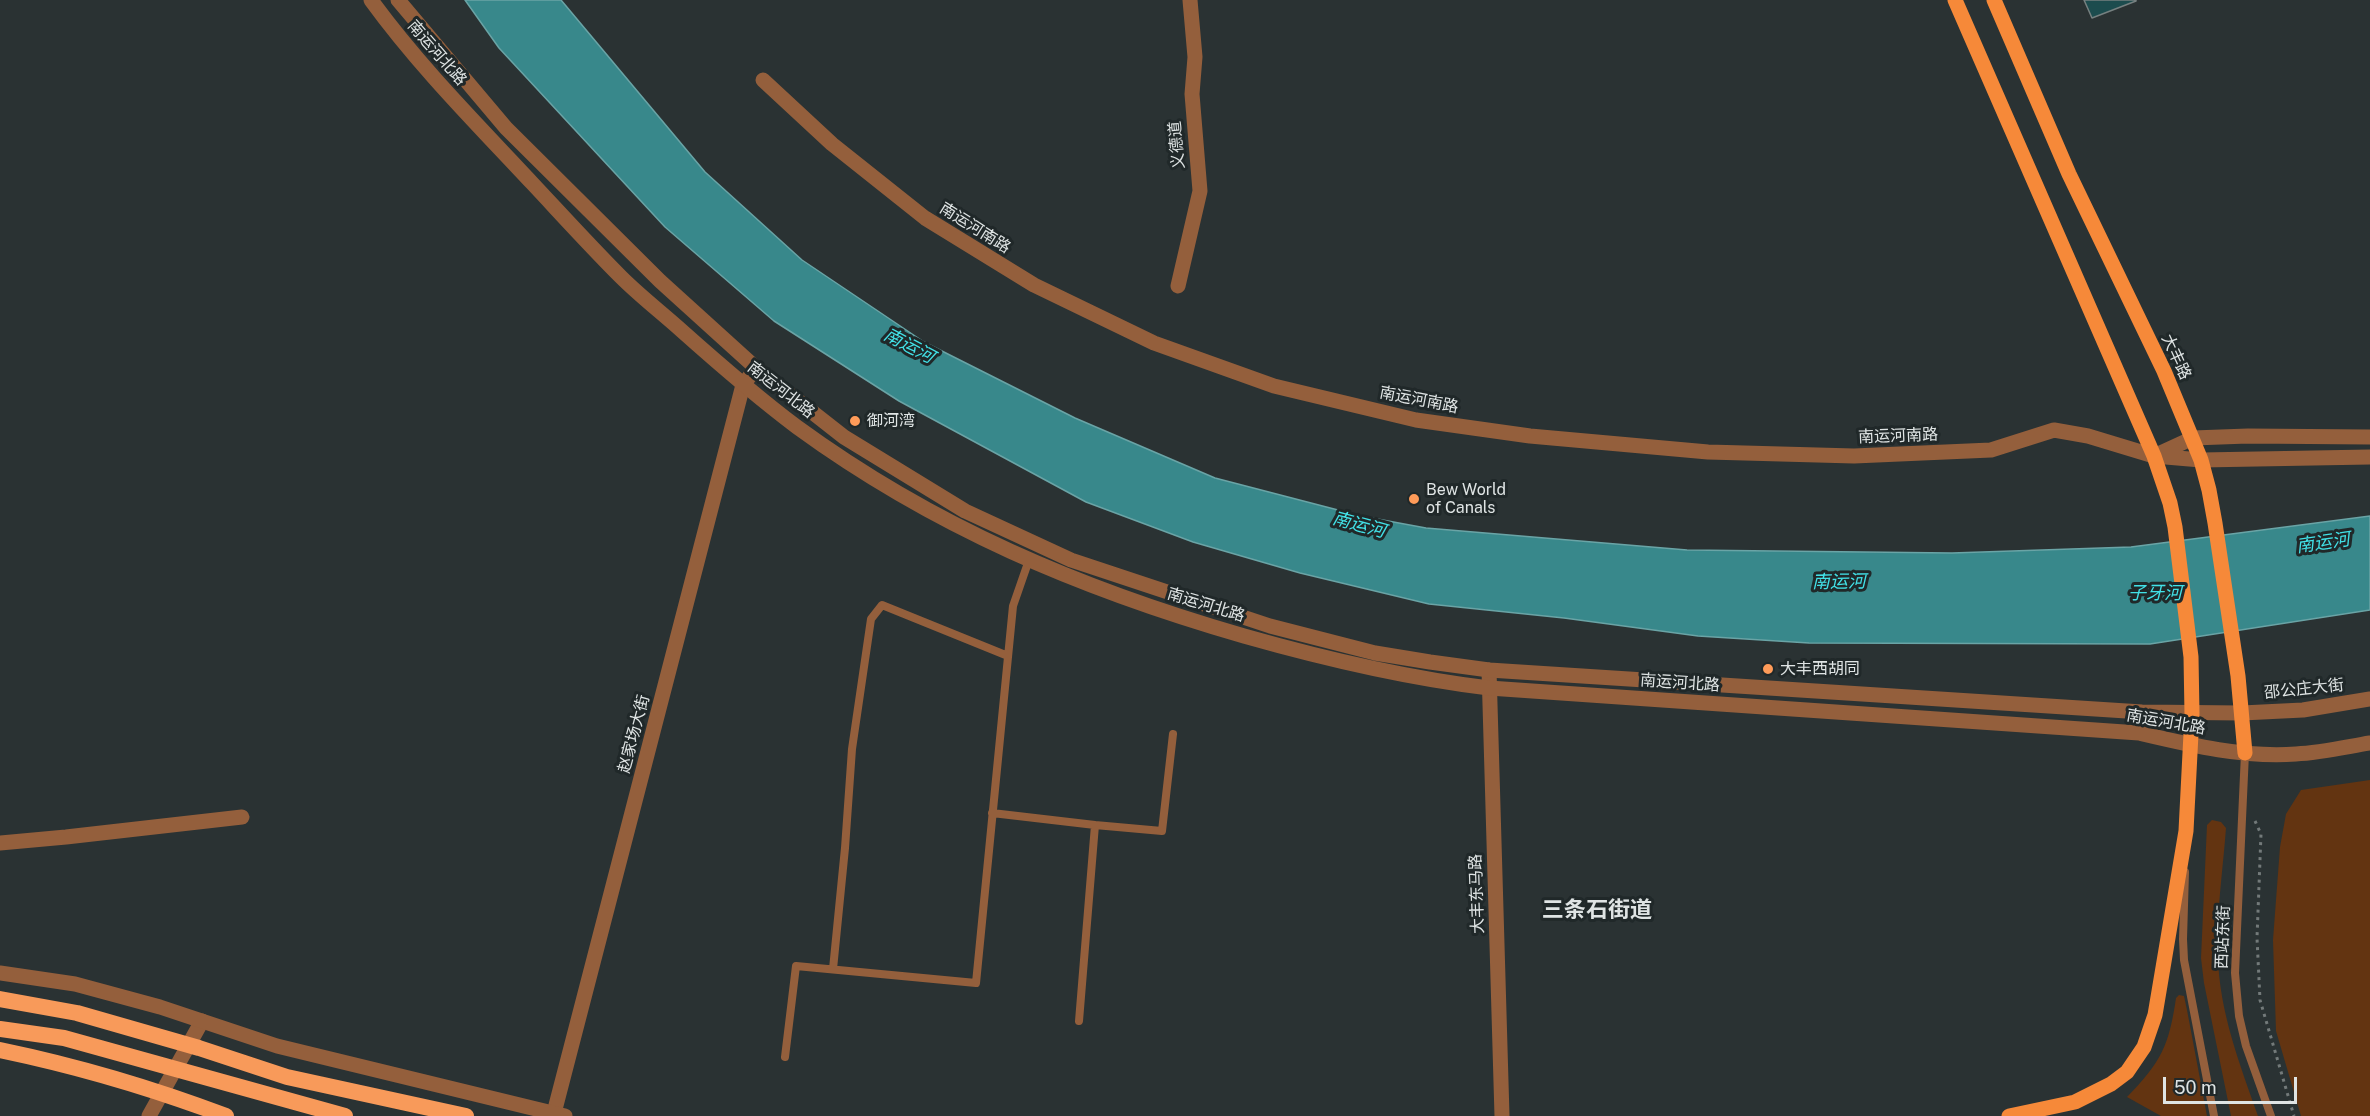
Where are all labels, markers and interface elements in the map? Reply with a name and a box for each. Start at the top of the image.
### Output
street label: 南运河北路 [404,17,470,89]
street label: 义德道 [1165,120,1189,170]
street label: 南运河南路 [936,199,1014,257]
water label: 南运河 [880,324,938,368]
street label: 大丰路 [2157,331,2195,383]
street label: 南运河北路 [744,358,818,422]
street label: 南运河南路 [1378,383,1460,417]
place label: 御河湾 [867,411,915,431]
marker: 御河湾 [848,414,862,428]
street label: 南运河南路 [1858,425,1938,447]
place label: Bew World of Canals [1426,480,1506,518]
marker: Bew World of Canals [1407,492,1421,506]
water label: 南运河 [1330,508,1388,542]
water label: 南运河 [2295,529,2351,557]
water label: 南运河 [1812,571,1866,593]
water label: 子牙河 [2128,582,2182,604]
street label: 南运河北路 [1165,584,1247,626]
place label: 大丰西胡同 [1780,659,1860,679]
marker: 大丰西胡同 [1761,662,1775,676]
street label: 南运河北路 [1639,671,1721,695]
street label: 邵公庄大街 [2263,675,2345,703]
street label: 赵家场大街 [614,693,654,775]
street label: 南运河北路 [2125,706,2207,738]
street label: 大丰东马路 [1466,854,1488,934]
district label: 三条石街道 [1542,897,1652,923]
street label: 西站东街 [2212,905,2234,969]
scale bar [2166,1065,2300,1103]
text: 50 m [2174,1077,2217,1098]

